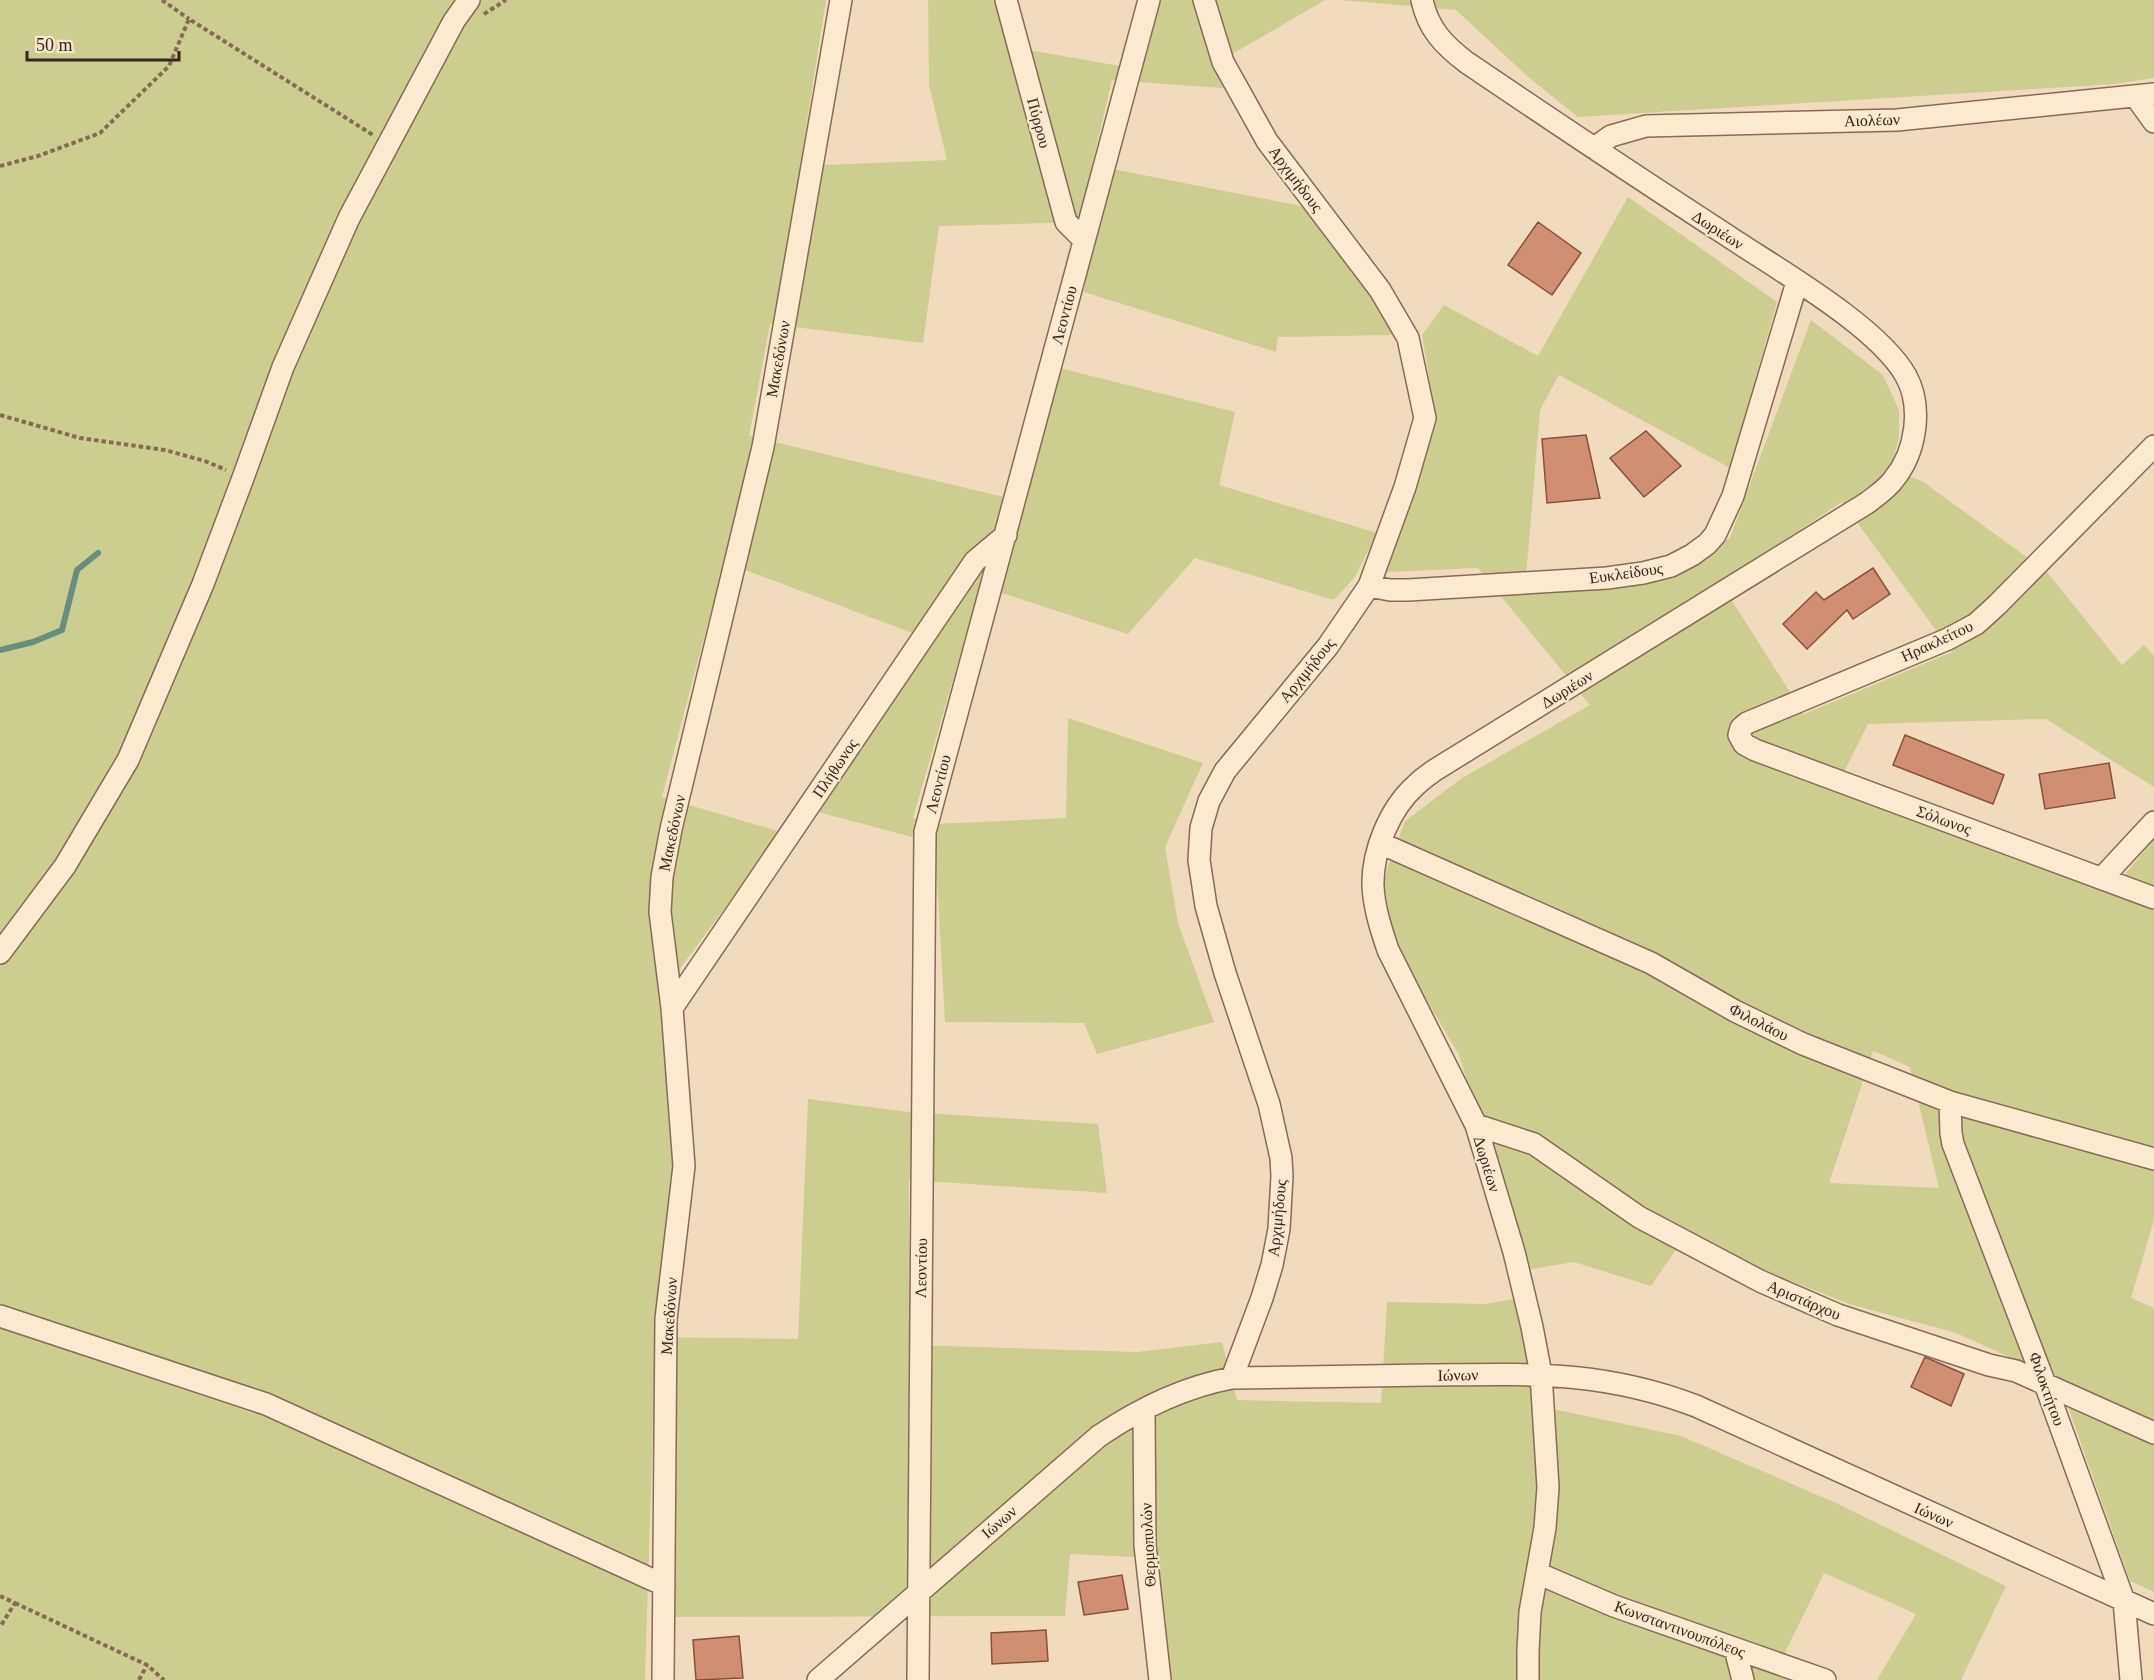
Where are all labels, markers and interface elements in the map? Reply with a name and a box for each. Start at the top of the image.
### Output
scale bar [27,24,178,62]
text: 50 m [36,35,73,55]
street label: Πύρρου [1023,96,1054,150]
street label: Αιολέων [1844,111,1900,129]
street label: Αρχιμήδους [1265,143,1327,216]
street label: Δωριέων [1689,207,1747,254]
street label: Λεοντίου [1048,284,1080,346]
street label: Μακεδόνων [763,319,793,399]
street label: Ευκλείδους [1588,559,1665,587]
street label: Ηρακλείτου [1898,617,1976,666]
street label: Αρχιμήδους [1276,634,1339,706]
street label: Δωριέων [1538,667,1596,712]
street label: Πλήθωνος [809,735,862,801]
street label: Λεοντίου [922,753,954,815]
street label: Μακεδόνων [656,793,688,873]
street label: Σόλωνος [1914,802,1974,838]
street label: Φιλολάου [1727,1000,1791,1044]
street label: Δωριέων [1469,1134,1504,1194]
street label: Αρχιμήδους [1264,1178,1291,1258]
street label: Λεοντίου [912,1238,930,1298]
street label: Μακεδόνων [658,1277,680,1355]
street label: Αριστάρχου [1764,1277,1843,1324]
street label: Φιλοκτήτου [2025,1350,2068,1428]
street label: Ιώνων [1437,1366,1479,1384]
street label: Ιώνων [1912,1499,1956,1531]
street label: Ιώνων [978,1502,1020,1542]
street label: Θερμοπυλών [1137,1502,1160,1588]
street label: Κωνσταντινουπόλεος [1612,1597,1748,1661]

